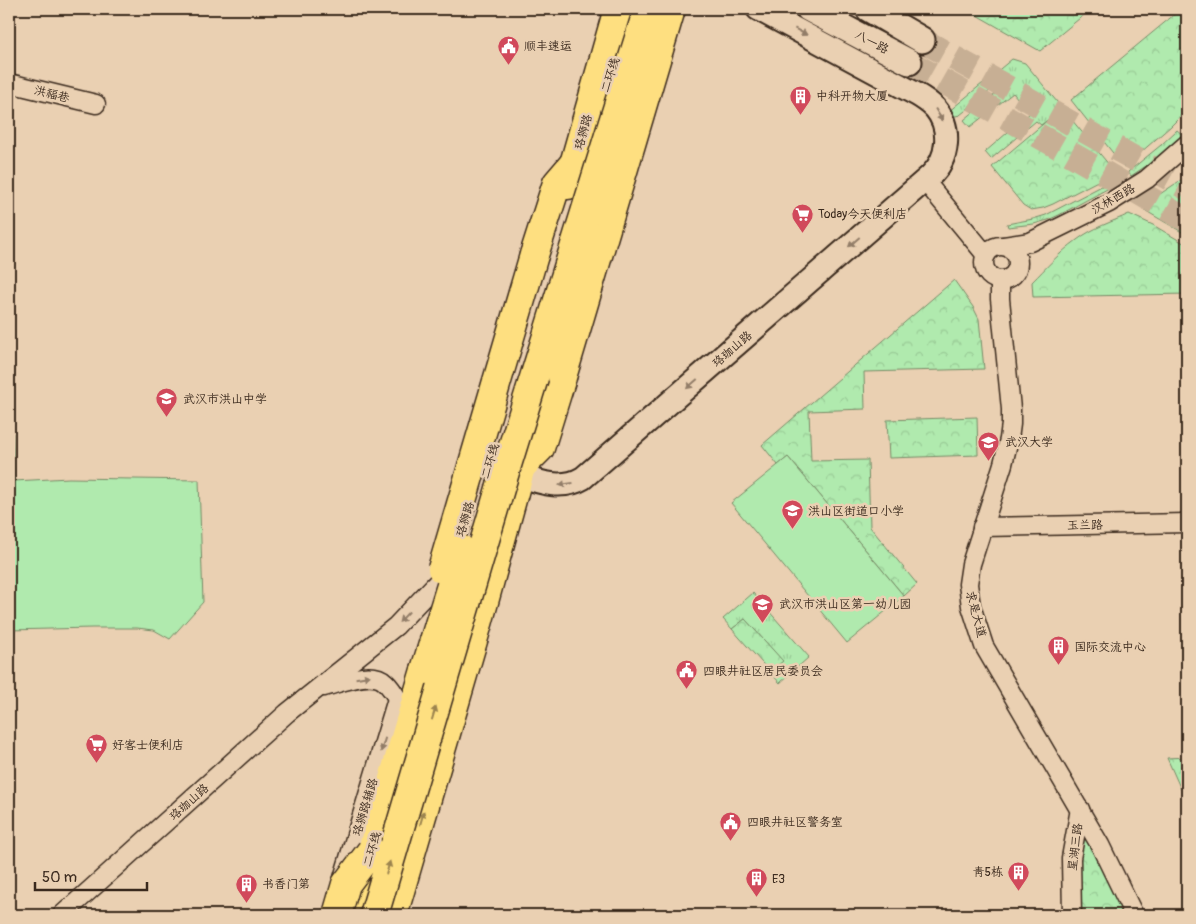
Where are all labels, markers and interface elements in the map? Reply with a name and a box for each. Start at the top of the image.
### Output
street label: 八一路 [852,27,891,58]
one-way arrow [793,28,808,36]
public building icon: 顺丰速运 [496,34,520,65]
place label: 顺丰速运 [524,39,572,54]
street label: 二环线 [598,56,623,95]
street label: 洪福巷 [33,83,71,106]
building icon: 中科开物大厦 [788,84,812,115]
place label: 中科开物大厦 [816,89,888,104]
one-way arrow [934,109,943,122]
street label: 珞狮路 [571,113,596,152]
street label: 汉林西路 [1089,181,1138,218]
supermarket icon: Today今天便利店 [790,202,814,233]
place label: Today今天便利店 [818,207,907,222]
one-way arrow [847,237,860,248]
street label: 珞珈山路 [709,328,755,371]
one-way arrow [685,378,698,389]
school or university icon: 武汉市洪山中学 [155,387,179,418]
place label: 武汉市洪山中学 [183,392,267,407]
school or university icon: 武汉大学 [977,430,1001,461]
place label: 武汉大学 [1005,435,1053,450]
street label: 二环线 [478,442,503,481]
one-way arrow [557,480,573,488]
school or university icon: 洪山区街道口小学 [780,499,804,530]
street label: 珞狮路 [453,500,478,539]
place label: 洪山区街道口小学 [808,504,904,519]
street label: 玉兰路 [1067,518,1103,533]
street label: 求是大道 [962,589,989,639]
school or university icon: 武汉市洪山区第一幼儿园 [751,592,775,623]
place label: 武汉市洪山区第一幼儿园 [779,597,911,612]
one-way arrow [398,611,410,623]
building icon: 国际交流中心 [1046,635,1070,666]
place label: 国际交流中心 [1074,640,1146,655]
public building icon: 四眼井社区居民委员会 [675,659,699,690]
place label: 四眼井社区居民委员会 [703,664,823,679]
one-way arrow [356,673,372,681]
one-way arrow [430,705,438,720]
supermarket icon: 好客士便利店 [84,733,108,764]
place label: 好客士便利店 [112,738,184,753]
one-way arrow [379,738,387,753]
street label: 珞狮路辅路 [350,776,381,838]
street label: 珞珈山路 [166,781,212,824]
one-way arrow [418,810,426,825]
public building icon: 四眼井社区警务室 [719,810,743,841]
place label: 四眼井社区警务室 [747,815,843,830]
street label: 星湖三路 [1065,822,1086,872]
street label: 二环线 [360,830,385,869]
scale bar [35,859,148,891]
building icon: 青5栋 [1007,860,1031,891]
one-way arrow [384,861,392,876]
place label: 青5栋 [972,865,1003,880]
building icon: E3 [744,867,768,898]
text: 50 m [42,868,77,887]
building icon: 书香门第 [234,872,258,903]
place label: E3 [772,872,785,887]
place label: 书香门第 [262,877,310,892]

